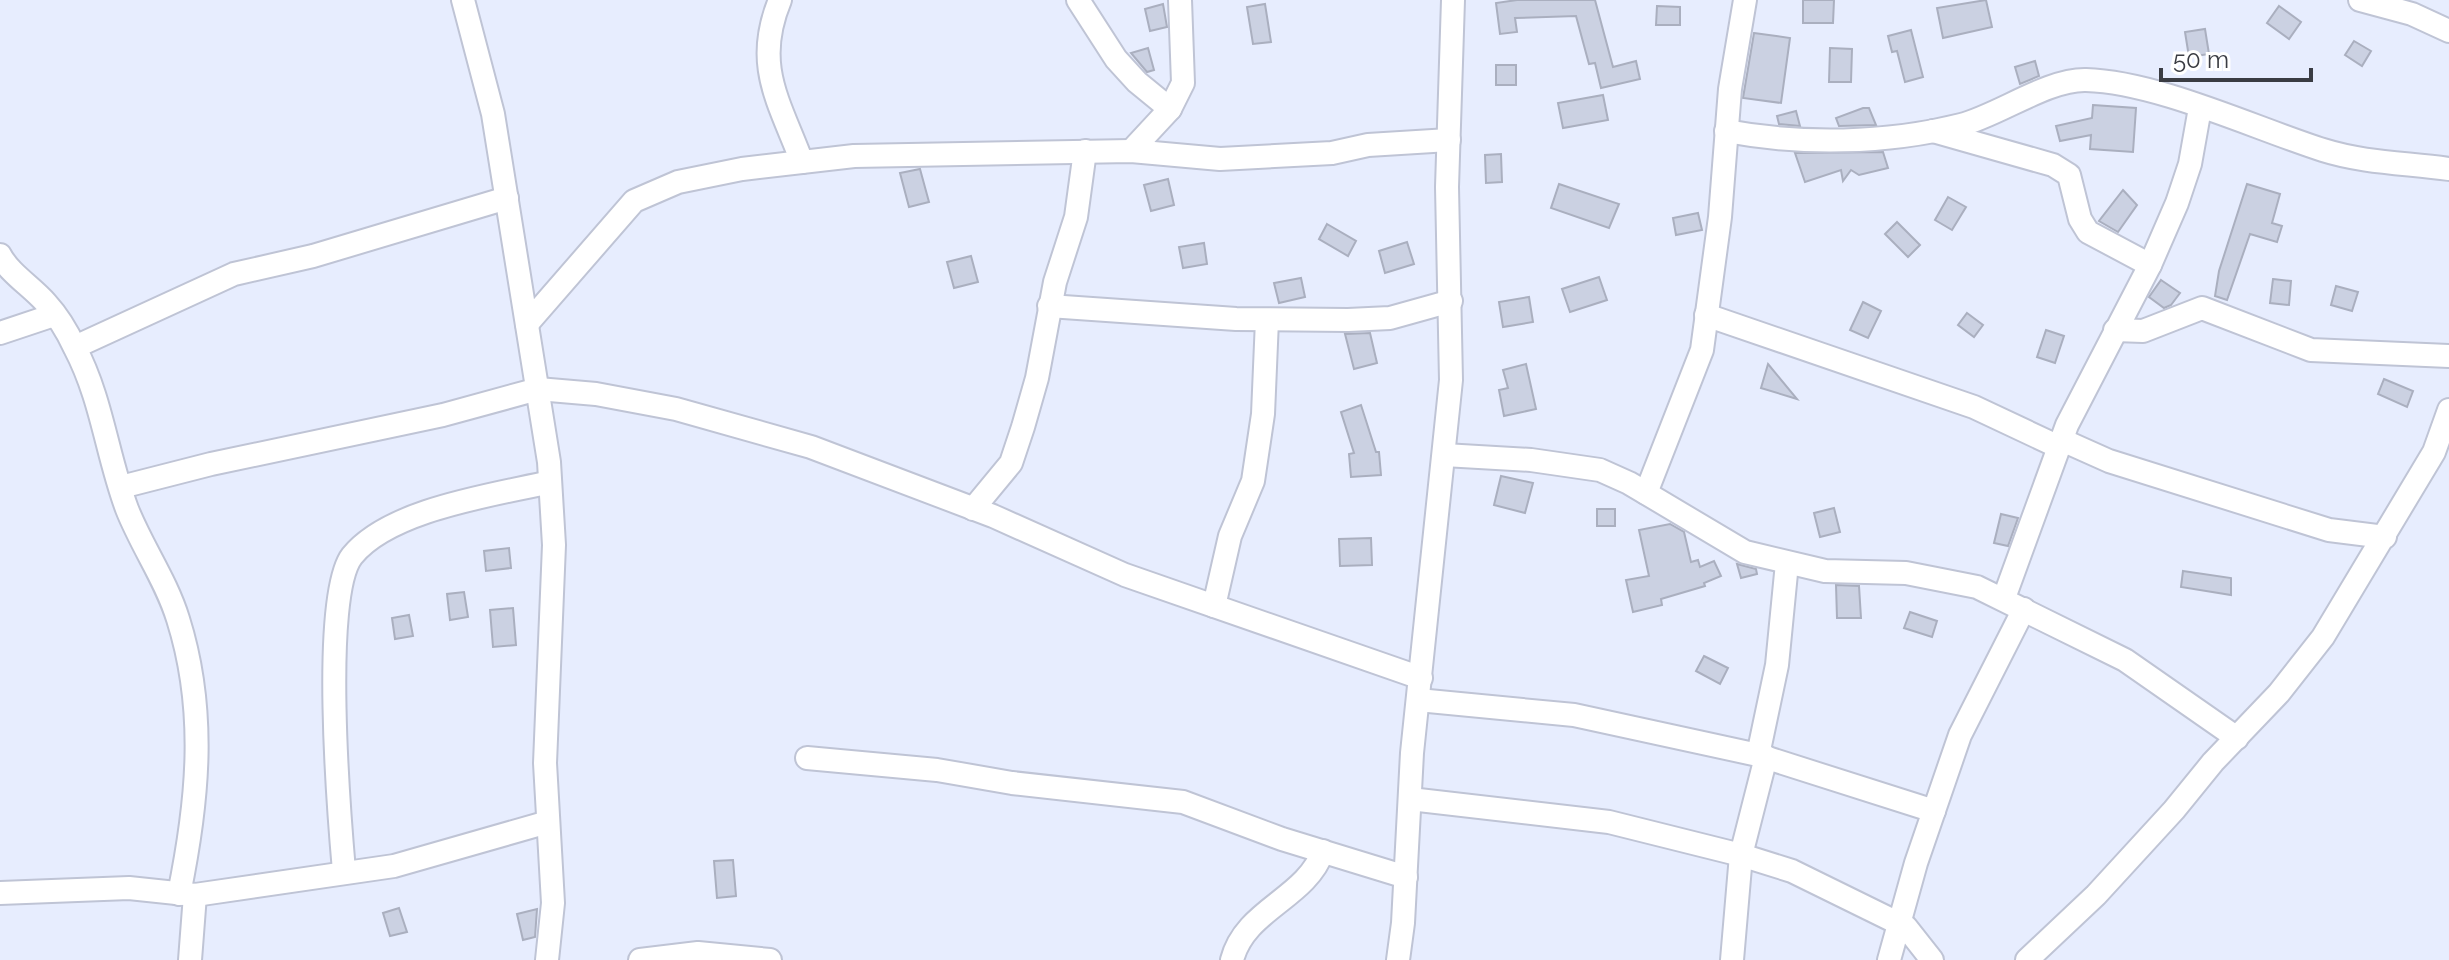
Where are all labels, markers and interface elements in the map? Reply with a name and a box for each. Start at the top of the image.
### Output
scale bar [2161,32,2311,82]
text: 50 m [2173,45,2229,74]

